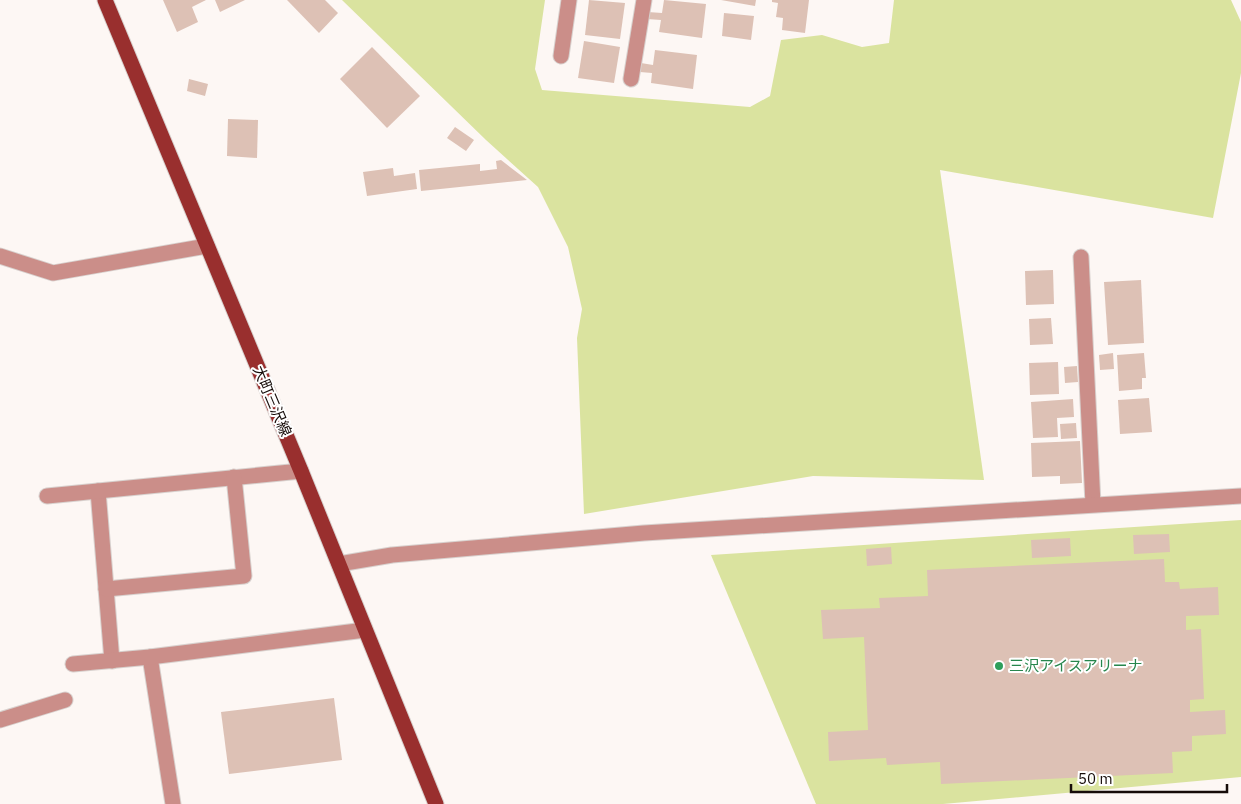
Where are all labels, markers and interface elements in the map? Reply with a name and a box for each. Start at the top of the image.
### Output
street label: 大町三沢線 [249,363,296,439]
place label: 三沢アイスアリーナ [1009,656,1143,675]
marker: 三沢アイスアリーナ [993,660,1005,672]
scale bar [1071,762,1227,794]
text: 50 m [1078,769,1113,788]

